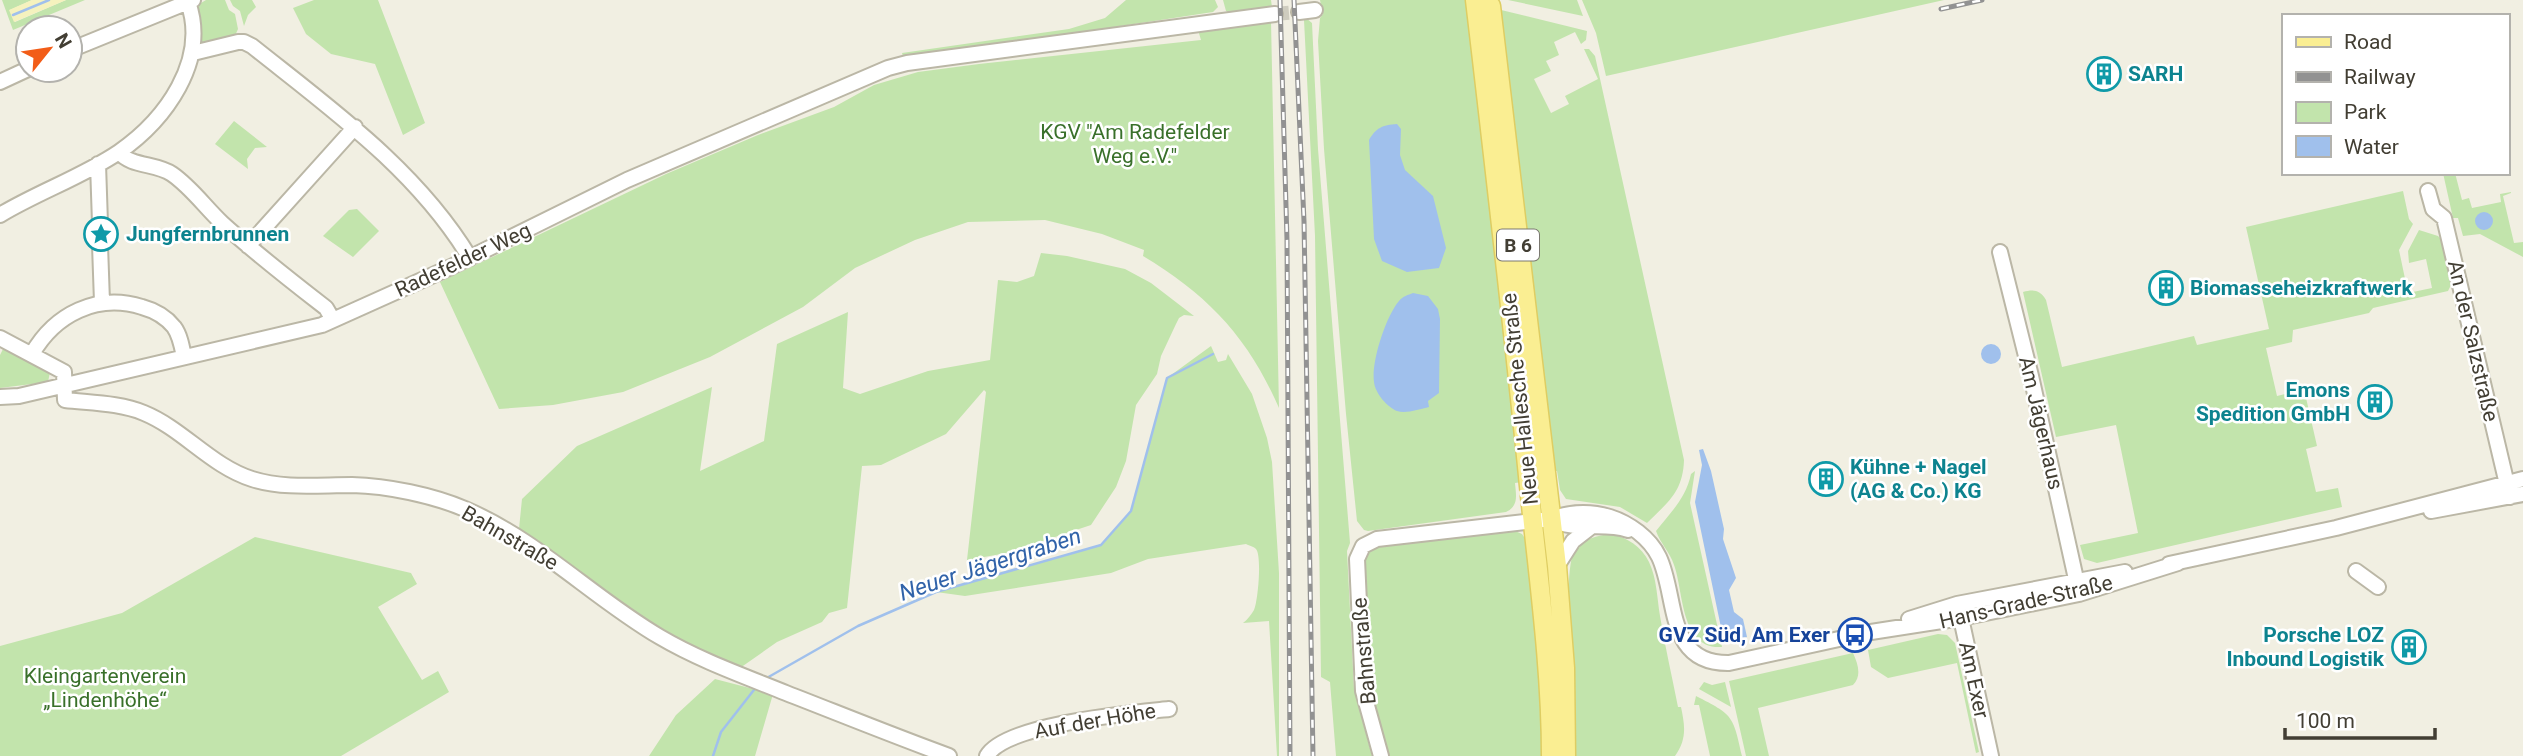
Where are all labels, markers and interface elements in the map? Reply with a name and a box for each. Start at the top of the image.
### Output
north arrow [14,14,84,84]
legend [2282,14,2509,175]
text: N [50,29,77,52]
text: Road [2344,30,2392,54]
building icon: SARH [2085,55,2123,93]
place label: SARH [2128,62,2183,86]
text: Railway [2344,65,2416,89]
text: Park [2344,100,2387,124]
park label: KGV "Am Radefelder Weg e.V." [1040,120,1230,168]
text: Water [2344,135,2399,159]
place icon: Jungfernbrunnen [82,215,120,253]
street label: Radefelder Weg [391,218,535,302]
place label: Jungfernbrunnen [126,222,289,246]
road number: B 6 [1497,230,1539,260]
street label: An der Salzstraße [2443,258,2503,424]
building icon: Biomasseheizkraftwerk [2147,269,2185,307]
place label: Biomasseheizkraftwerk [2190,276,2413,300]
street label: Neue Hallesche Straße [1497,292,1543,506]
street label: Am Jägerhaus [2014,354,2068,492]
place label: Emons Spedition GmbH [2196,378,2350,426]
building icon: Emons Spedition GmbH [2356,383,2394,421]
place label: Kühne + Nagel (AG & Co.) KG [1850,455,1987,503]
building icon: Kühne + Nagel (AG & Co.) KG [1807,460,1845,498]
street label: Bahnstraße [458,501,562,575]
water label: Neuer Jägergraben [896,522,1085,607]
street label: Hans-Grade-Straße [1937,570,2115,634]
street label: Bahnstraße [1347,597,1381,705]
bus stop icon: GVZ Süd, Am Exer [1836,616,1874,654]
place label: GVZ Süd, Am Exer [1659,623,1830,647]
place label: Porsche LOZ Inbound Logistik [2226,623,2385,671]
building icon: Porsche LOZ Inbound Logistik [2390,628,2428,666]
street label: Am Exer [1954,639,1994,721]
park label: Kleingartenverein „Lindenhöhe“ [24,664,186,712]
scale bar [2285,696,2436,740]
street label: Auf der Höhe [1033,699,1157,743]
text: 100 m [2296,709,2355,733]

